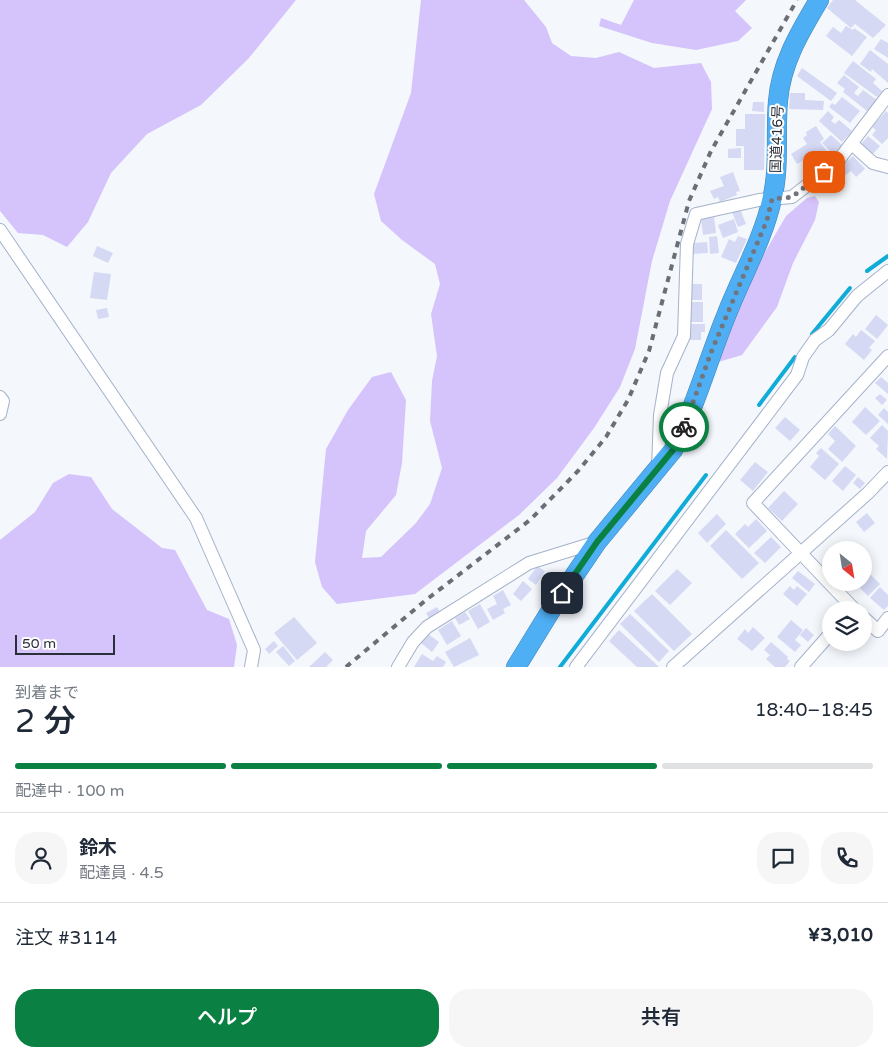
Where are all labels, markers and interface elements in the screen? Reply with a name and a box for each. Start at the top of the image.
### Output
street label: 国道416号 [767,105,787,173]
pin [803,151,845,193]
icon: bag [810,158,838,186]
courier [659,402,709,452]
icon: bike [670,413,698,441]
north arrow [822,541,872,591]
map controls [822,541,872,651]
pin [541,572,583,614]
icon: home [548,579,576,607]
button: layers [822,601,872,651]
scale bar [15,632,115,655]
text: 50 m [22,635,56,652]
text: 到着まで [15,683,79,703]
text: 18:40–18:45 [755,699,873,721]
text: 2 分 [15,703,75,741]
text: 配達中 · 100 m [15,781,124,801]
button: person [15,832,67,884]
button: chat [757,832,809,884]
button: phone [821,832,873,884]
text: 鈴木 [79,837,117,859]
text: 配達員 · 4.5 [79,863,164,883]
text: ¥3,010 [808,924,873,946]
text: 注文 #3114 [15,927,117,949]
button: ヘルプ [15,989,439,1047]
button: 共有 [449,989,873,1047]

